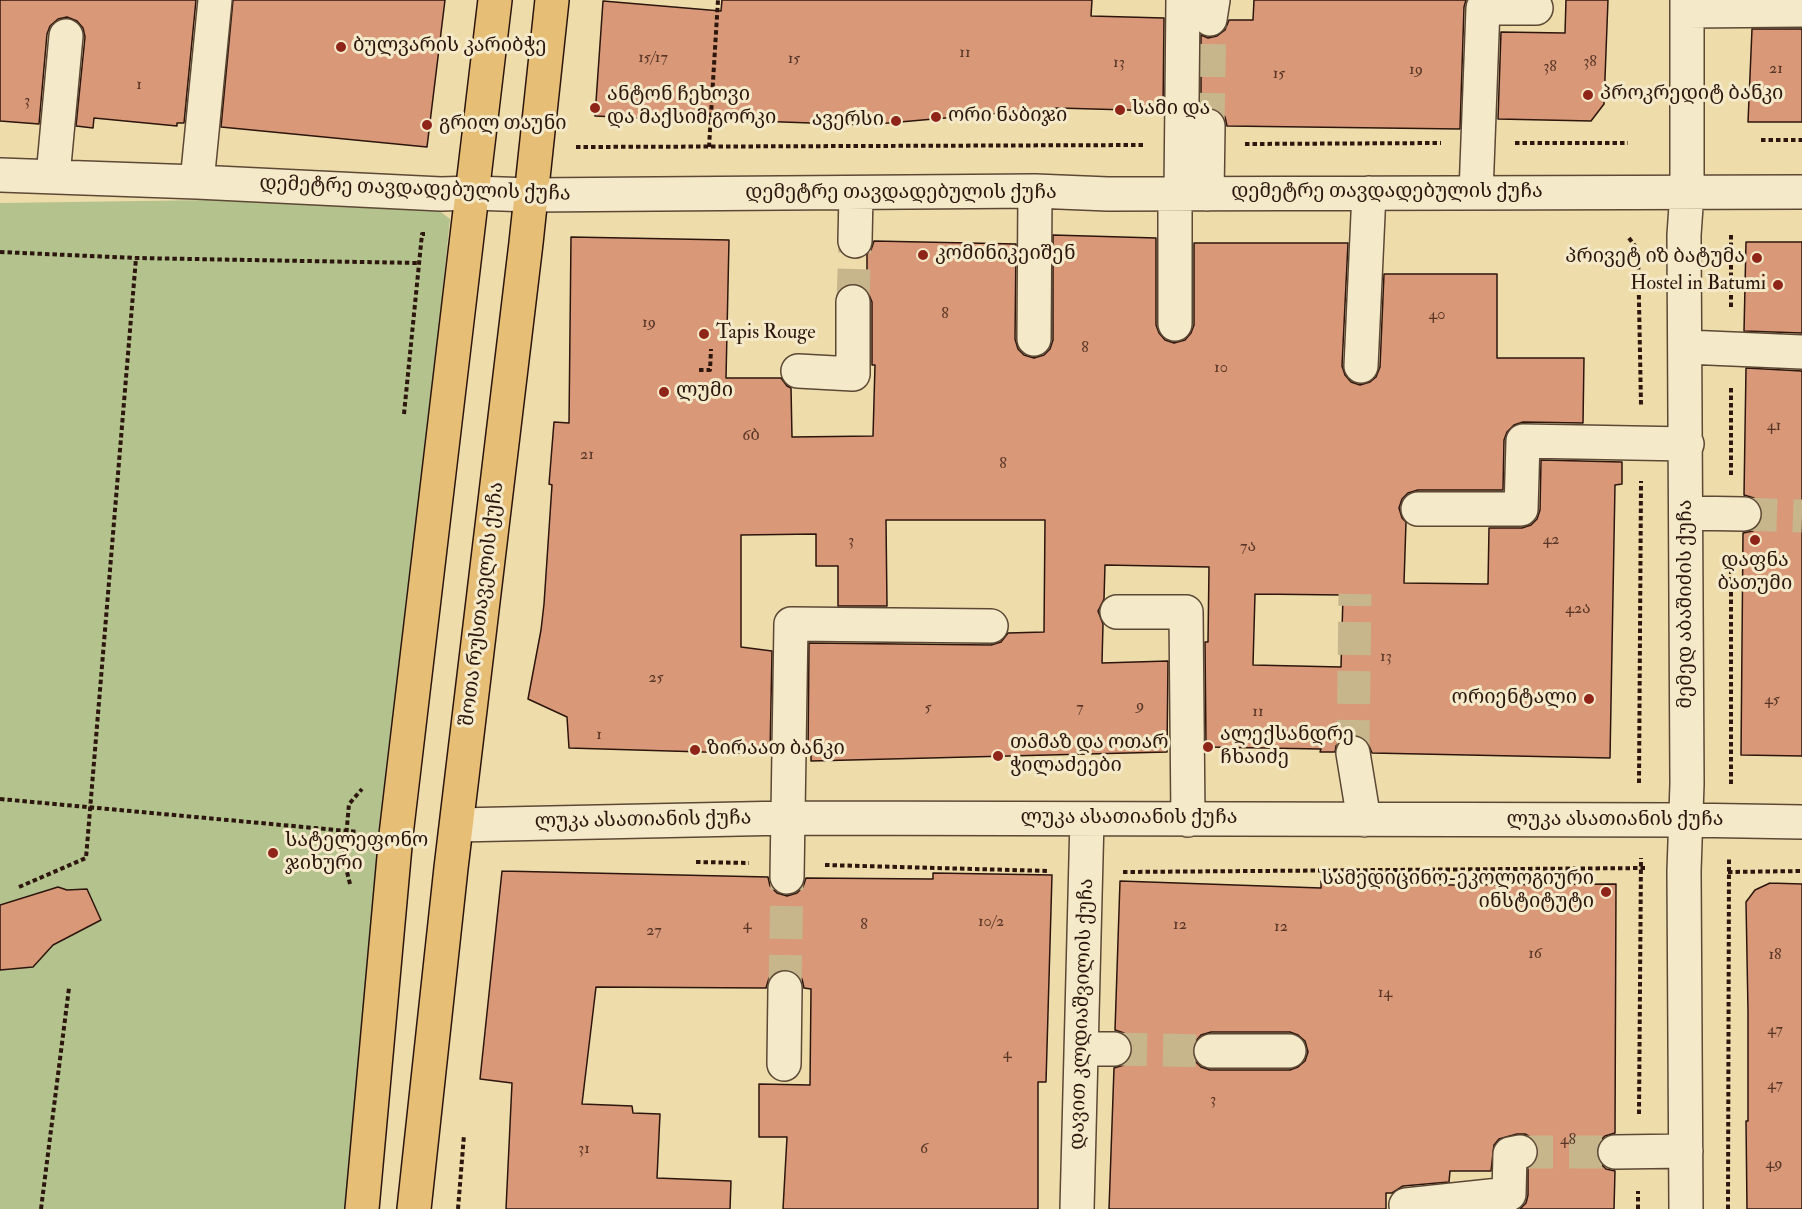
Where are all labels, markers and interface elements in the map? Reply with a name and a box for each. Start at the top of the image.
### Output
place label: ბულვარის კარიბჭე [353,35,547,59]
marker: ბულვარის კარიბჭე [334,40,348,54]
house number: 11 [959,44,971,64]
house number: 15/17 [638,49,668,69]
house number: 15 [788,50,800,70]
house number: 38 [1583,53,1597,73]
house number: 13 [1113,54,1125,74]
house number: 38 [1543,58,1557,78]
house number: 21 [1769,60,1783,80]
house number: 19 [1409,61,1423,81]
house number: 15 [1273,65,1285,85]
house number: 1 [136,76,142,96]
place label: პროკრედიტ ბანკი [1600,83,1783,107]
place label: ანტონ ჩეხოვი და მაქსიმ გორკი [607,84,776,131]
marker: პროკრედიტ ბანკი [1581,88,1595,102]
house number: 3 [24,92,30,112]
place label: სამი და [1132,98,1210,122]
marker: ანტონ ჩეხოვი და მაქსიმ გორკი [588,101,602,115]
marker: სამი და [1113,103,1127,117]
place label: ორი ნაბიჯი [948,105,1067,129]
place label: ავერსი [812,109,884,133]
marker: ორი ნაბიჯი [929,110,943,124]
place label: გრილ თაუნი [439,113,567,137]
marker: ავერსი [889,114,903,128]
marker: გრილ თაუნი [420,118,434,132]
street label: დემეტრე თავდადებულის ქუჩა [259,173,571,207]
street label: დემეტრე თავდადებულის ქუჩა [1231,181,1543,205]
street label: დემეტრე თავდადებულის ქუჩა [745,182,1057,206]
place label: კომინიკეიშენ [935,243,1076,267]
place label: პრივეტ იზ ბატუმა [1565,246,1745,270]
marker: კომინიკეიშენ [916,248,930,262]
marker: პრივეტ იზ ბატუმა [1750,251,1764,265]
place label: Hostel in Batumi [1630,273,1766,297]
marker: Hostel in Batumi [1771,278,1785,292]
house number: 8 [941,305,949,325]
house number: 40 [1429,306,1445,326]
house number: 19 [642,314,656,334]
place label: Tapis Rouge [716,322,816,346]
marker: Tapis Rouge [697,327,711,341]
house number: 8 [1081,339,1089,359]
house number: 10 [1214,359,1228,379]
place label: ლუმი [676,380,733,404]
marker: ლუმი [657,385,671,399]
house number: 41 [1767,417,1781,437]
house number: 6ბ [742,427,760,447]
house number: 21 [580,446,594,466]
house number: 8 [999,455,1007,475]
street label: შოთა რუსთაველის ქუჩა [456,481,510,727]
street label: მემედ აბაშიძის ქუჩა [1675,499,1699,709]
house number: 42 [1543,531,1559,551]
house number: 3 [848,532,854,552]
marker: დაფნა ბათუმი [1748,533,1762,547]
house number: 7ა [1240,538,1256,558]
place label: დაფნა ბათუმი [1718,550,1792,597]
house number: 42ა [1565,600,1591,620]
house number: 13 [1380,648,1392,668]
house number: 25 [648,669,664,689]
place label: ორიენტალი [1452,687,1577,711]
house number: 45 [1764,691,1780,711]
marker: ორიენტალი [1582,692,1596,706]
house number: 9 [1136,697,1144,717]
house number: 5 [924,699,932,719]
house number: 7 [1076,699,1084,719]
house number: 11 [1252,703,1264,723]
place label: ალექსანდრე ჩხაიძე [1220,724,1354,771]
house number: 1 [596,726,602,746]
place label: თამაზ და ოთარ ჭილაძეები [1010,732,1168,779]
place label: ზირაათ ბანკი [707,738,845,762]
marker: ალექსანდრე ჩხაიძე [1201,740,1215,754]
marker: ზირაათ ბანკი [688,743,702,757]
marker: თამაზ და ოთარ ჭილაძეები [991,749,1005,763]
street label: ლუკა ასათიანის ქუჩა [534,807,752,835]
street label: ლუკა ასათიანის ქუჩა [1021,807,1237,831]
street label: ლუკა ასათიანის ქუჩა [1507,809,1723,833]
place label: სატელეფონო ჯიხური [285,830,428,877]
marker: სატელეფონო ჯიხური [266,846,280,860]
place label: სამედიცინო-ეკოლოგიური ინსტიტუტი [1322,868,1594,915]
street label: დავით კლდიაშვილის ქუჩა [1066,878,1100,1150]
marker: სამედიცინო-ეკოლოგიური ინსტიტუტი [1599,885,1613,899]
house number: 10/2 [978,913,1004,933]
house number: 4 [743,916,751,936]
house number: 8 [860,916,868,936]
house number: 12 [1173,916,1187,936]
house number: 12 [1274,918,1288,938]
house number: 27 [646,922,662,942]
house number: 16 [1528,945,1542,965]
house number: 18 [1768,946,1782,966]
house number: 14 [1378,984,1392,1004]
house number: 47 [1767,1021,1783,1041]
house number: 4 [1003,1045,1011,1065]
house number: 47 [1767,1076,1783,1096]
house number: 3 [1210,1091,1216,1111]
house number: 48 [1560,1131,1576,1151]
house number: 31 [578,1140,590,1160]
house number: 6 [920,1140,928,1160]
house number: 49 [1766,1155,1782,1175]

